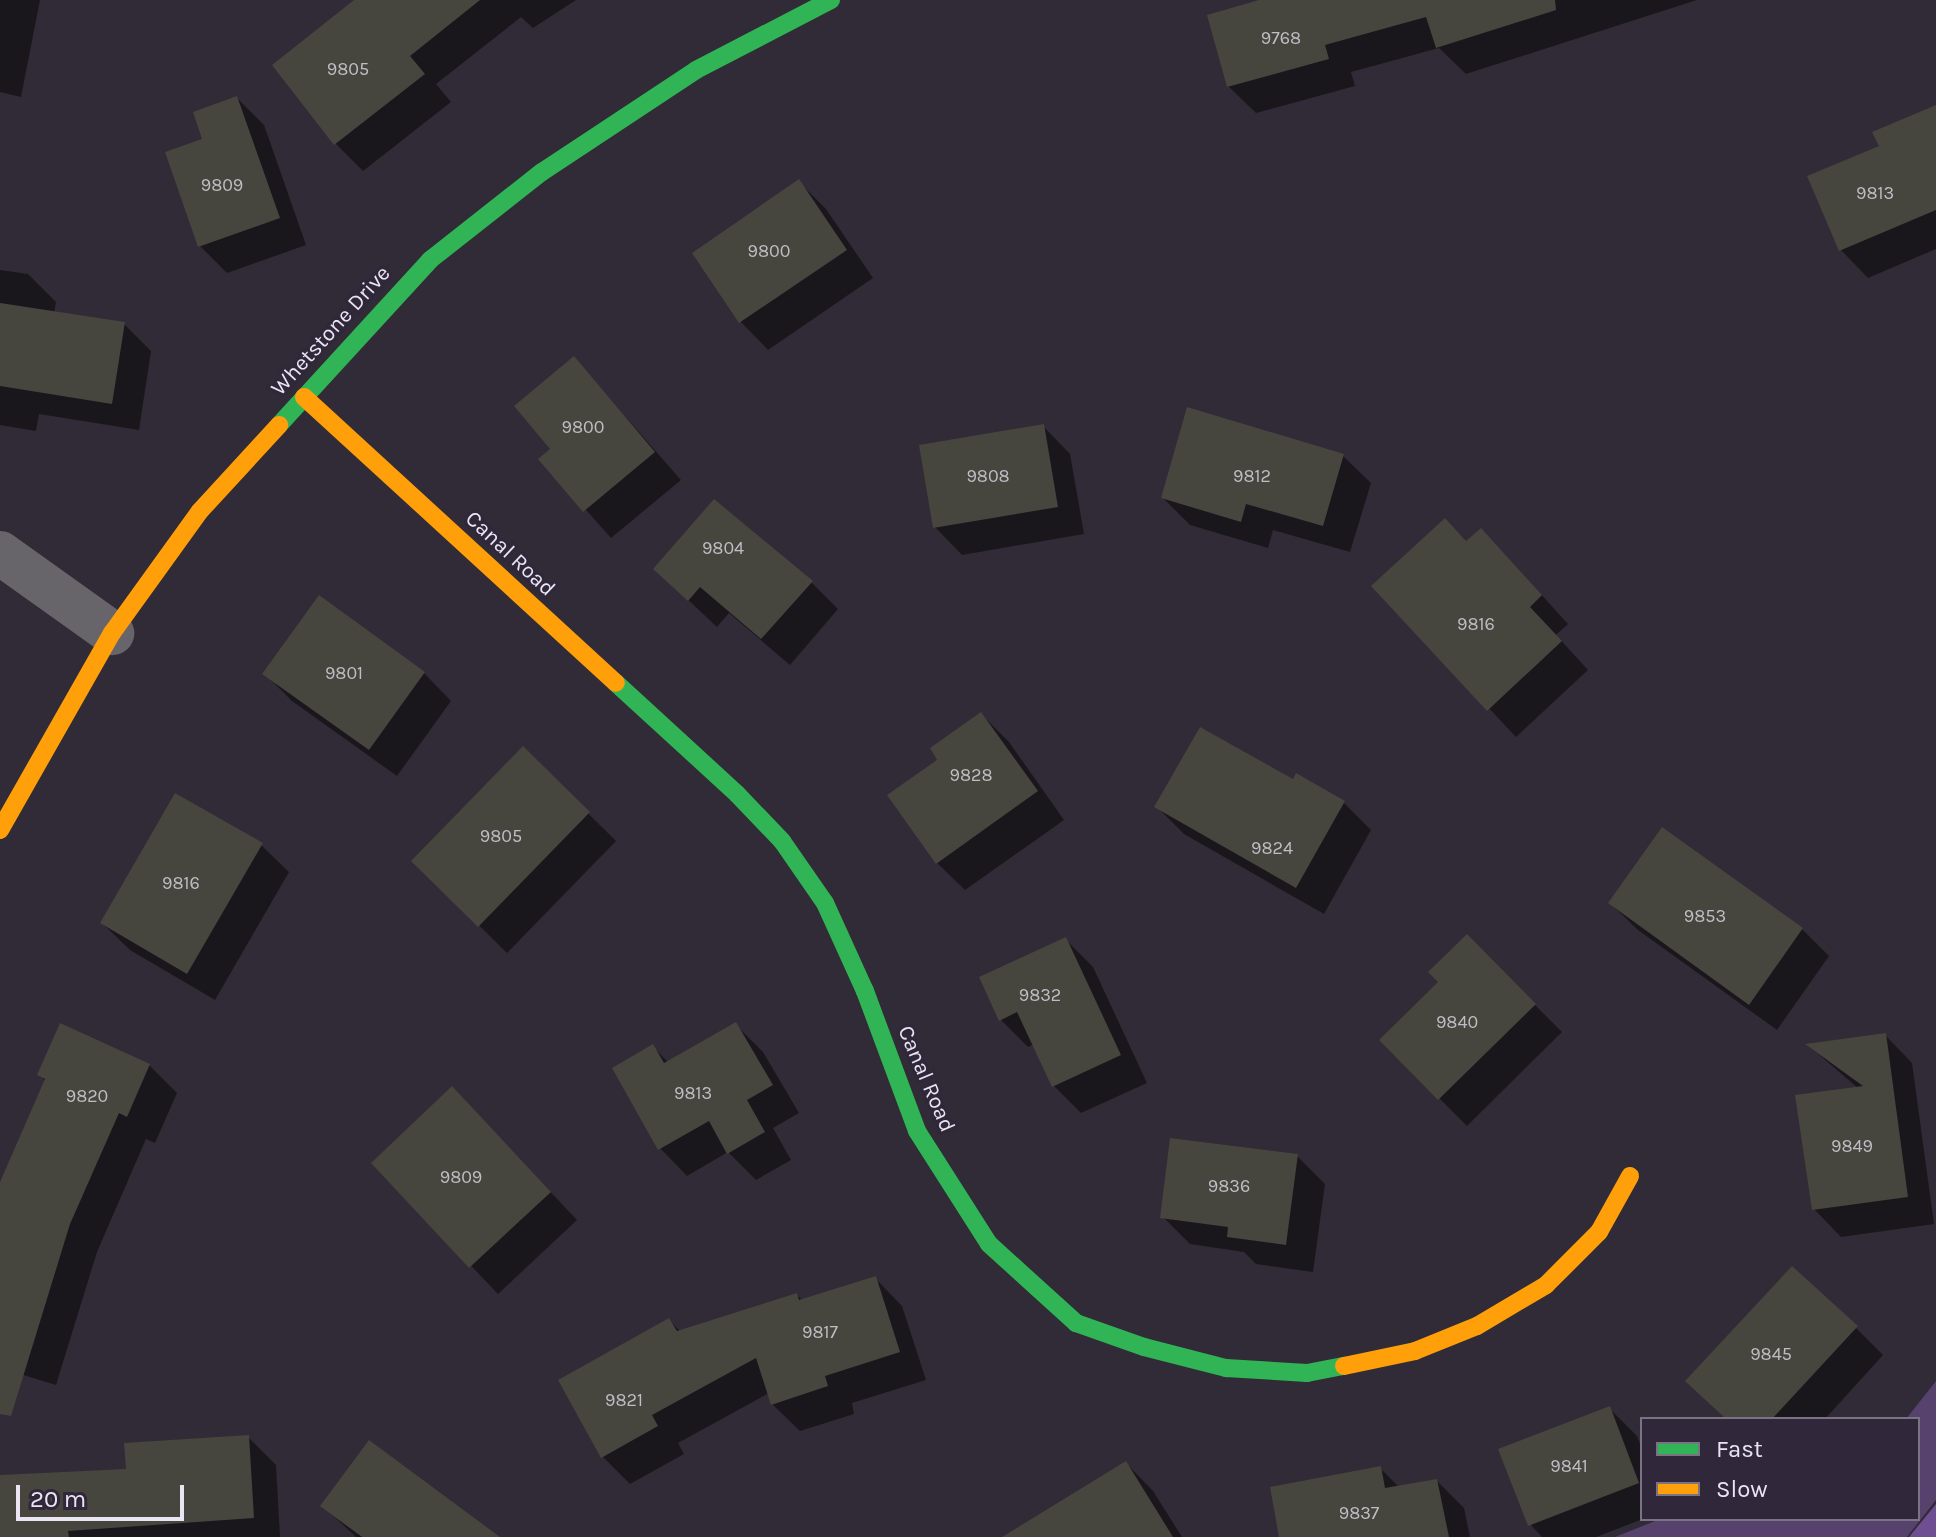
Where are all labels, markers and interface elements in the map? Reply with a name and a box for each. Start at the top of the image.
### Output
house number: 9768 [1261,27,1301,49]
house number: 9805 [327,58,369,80]
house number: 9809 [201,174,243,196]
house number: 9813 [1856,182,1894,204]
house number: 9800 [748,240,790,262]
street label: Whetstone Drive [266,261,396,401]
house number: 9800 [562,416,604,438]
house number: 9808 [966,465,1010,487]
house number: 9812 [1233,465,1271,487]
street label: Canal Road [460,506,560,602]
house number: 9804 [702,537,744,559]
house number: 9816 [1457,613,1495,635]
house number: 9801 [325,662,363,684]
house number: 9828 [950,764,992,786]
house number: 9805 [480,825,522,847]
house number: 9824 [1251,837,1293,859]
house number: 9816 [162,872,200,894]
house number: 9853 [1684,905,1726,927]
house number: 9832 [1019,984,1061,1006]
house number: 9840 [1436,1011,1478,1033]
street label: Canal Road [892,1022,960,1136]
house number: 9813 [674,1082,712,1104]
house number: 9820 [66,1085,108,1107]
house number: 9849 [1831,1135,1873,1157]
house number: 9809 [440,1166,482,1188]
house number: 9836 [1208,1175,1250,1197]
house number: 9817 [802,1321,838,1343]
house number: 9845 [1750,1343,1792,1365]
house number: 9821 [605,1389,643,1411]
legend [1640,1417,1920,1521]
text: Fast [1716,1435,1763,1463]
house number: 9841 [1550,1455,1588,1477]
scale bar [20,1469,188,1519]
text: Slow [1716,1475,1768,1503]
text: 20 m [30,1485,86,1513]
house number: 9837 [1339,1502,1379,1524]

